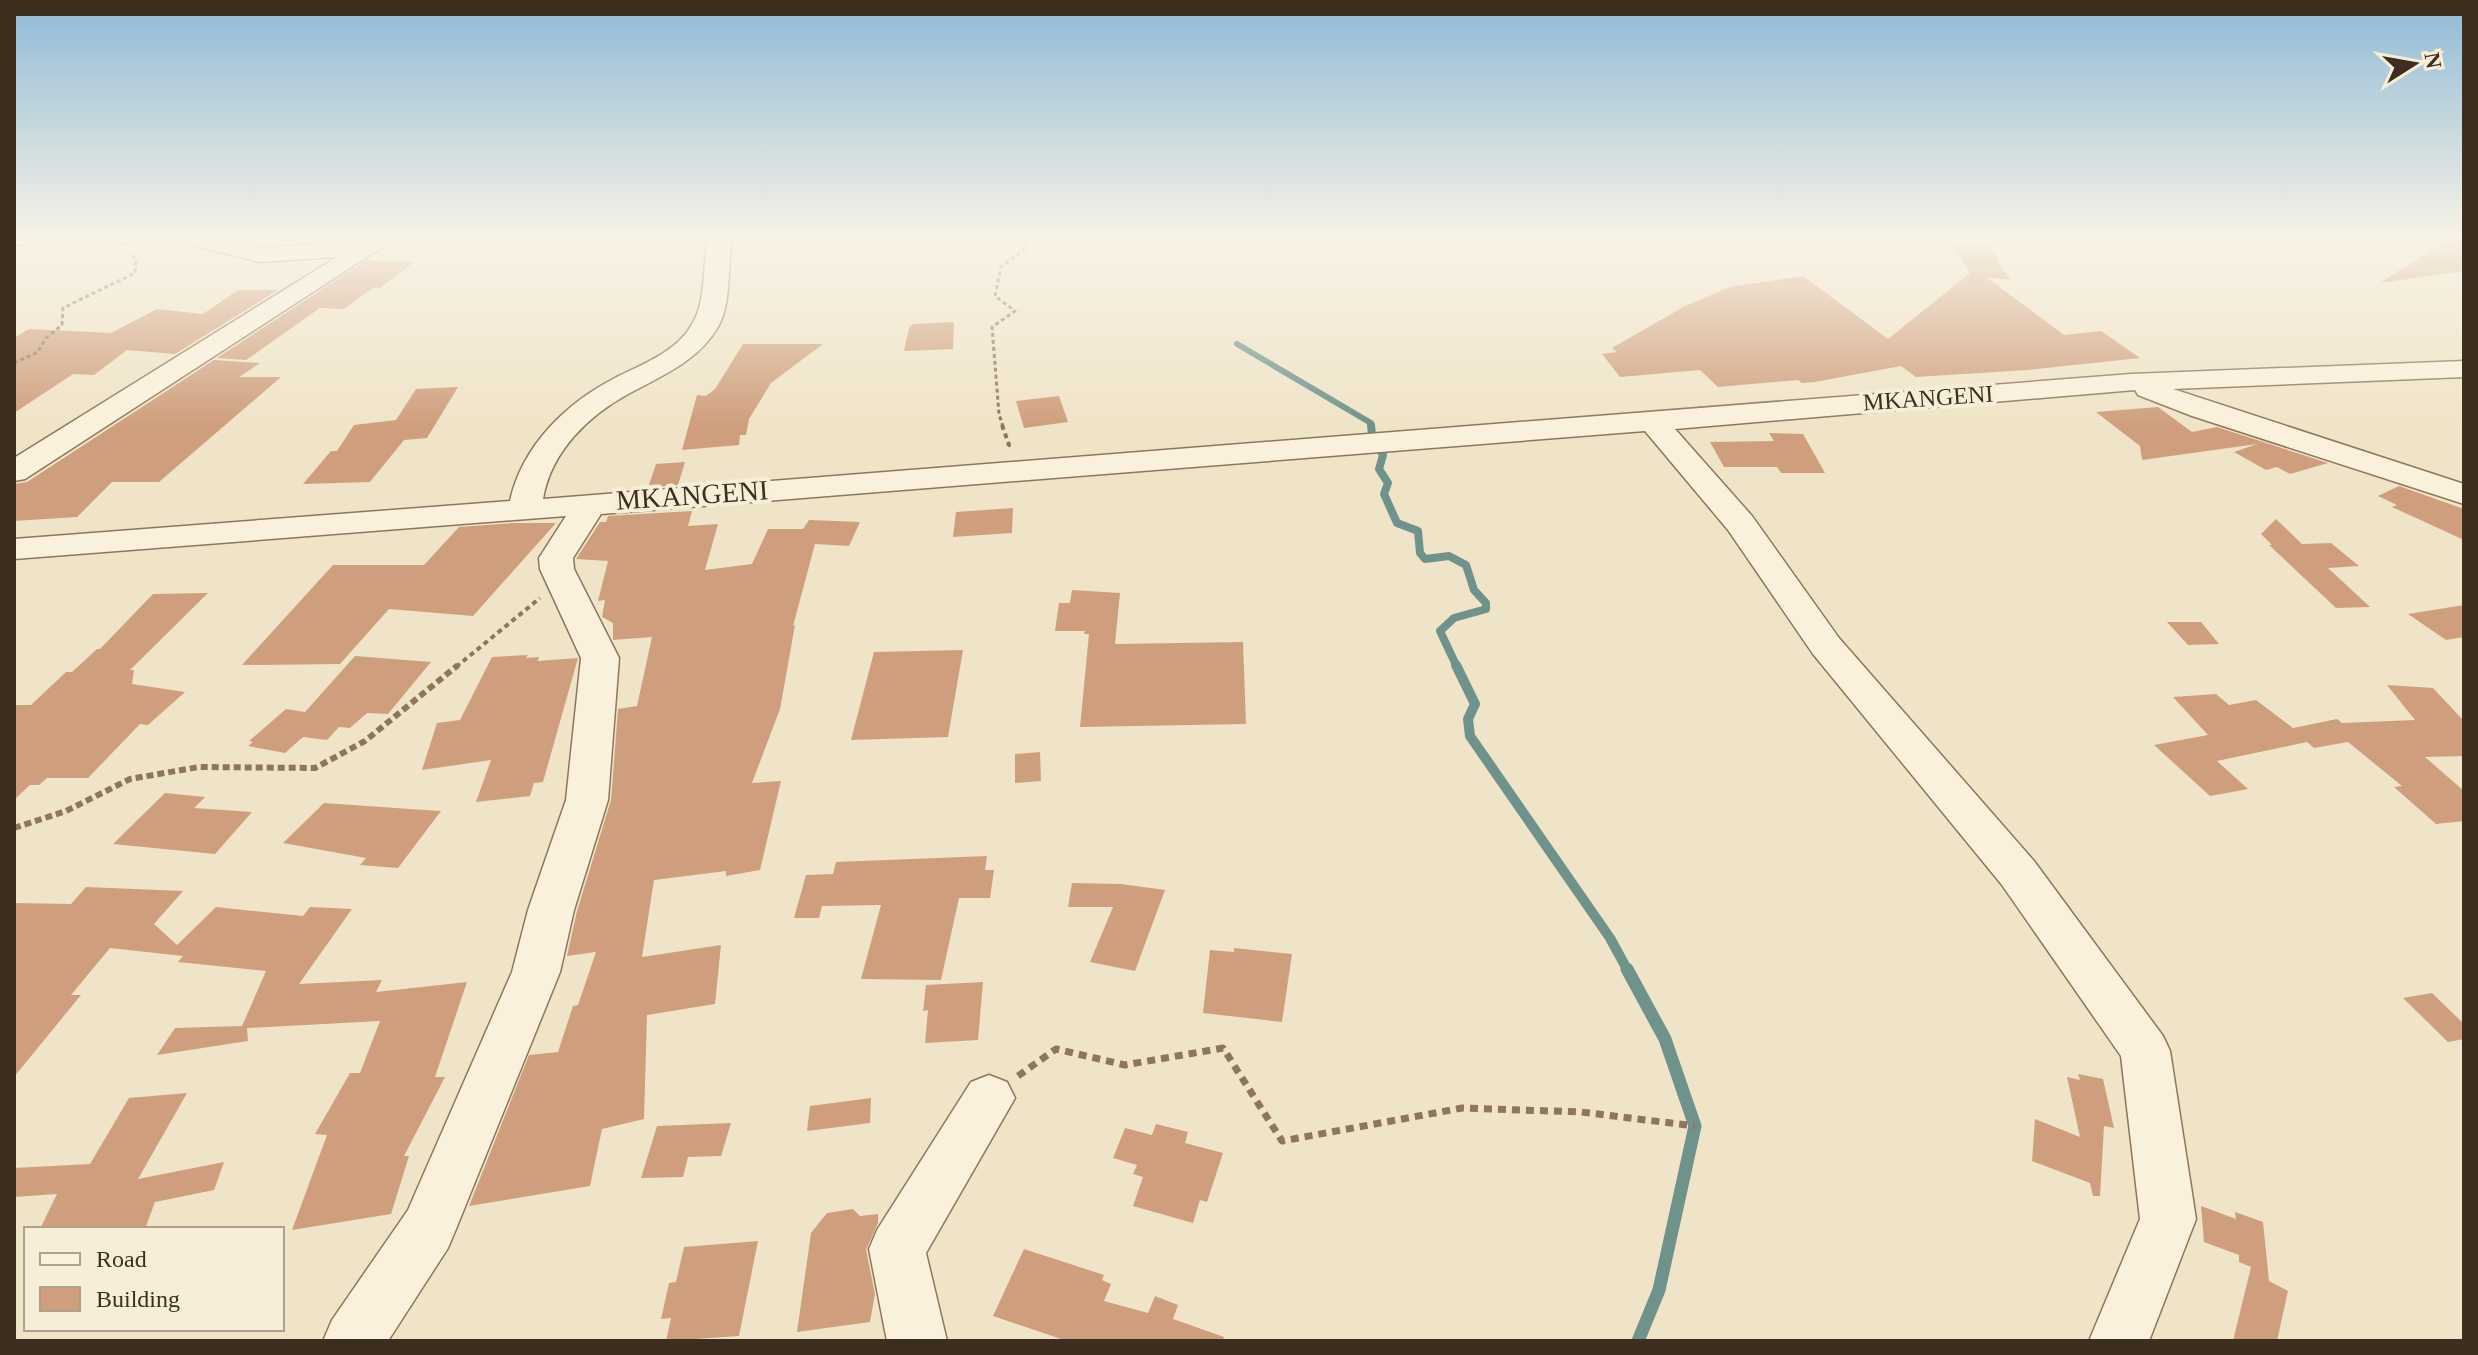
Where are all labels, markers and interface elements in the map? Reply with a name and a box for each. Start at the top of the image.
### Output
north arrow [2374,24,2454,104]
text: N [2419,50,2447,71]
street label: MKANGENI [1862,380,1994,416]
street label: MKANGENI [615,474,769,516]
legend [24,1227,284,1331]
text: Road [96,1246,147,1272]
text: Building [96,1286,180,1312]

